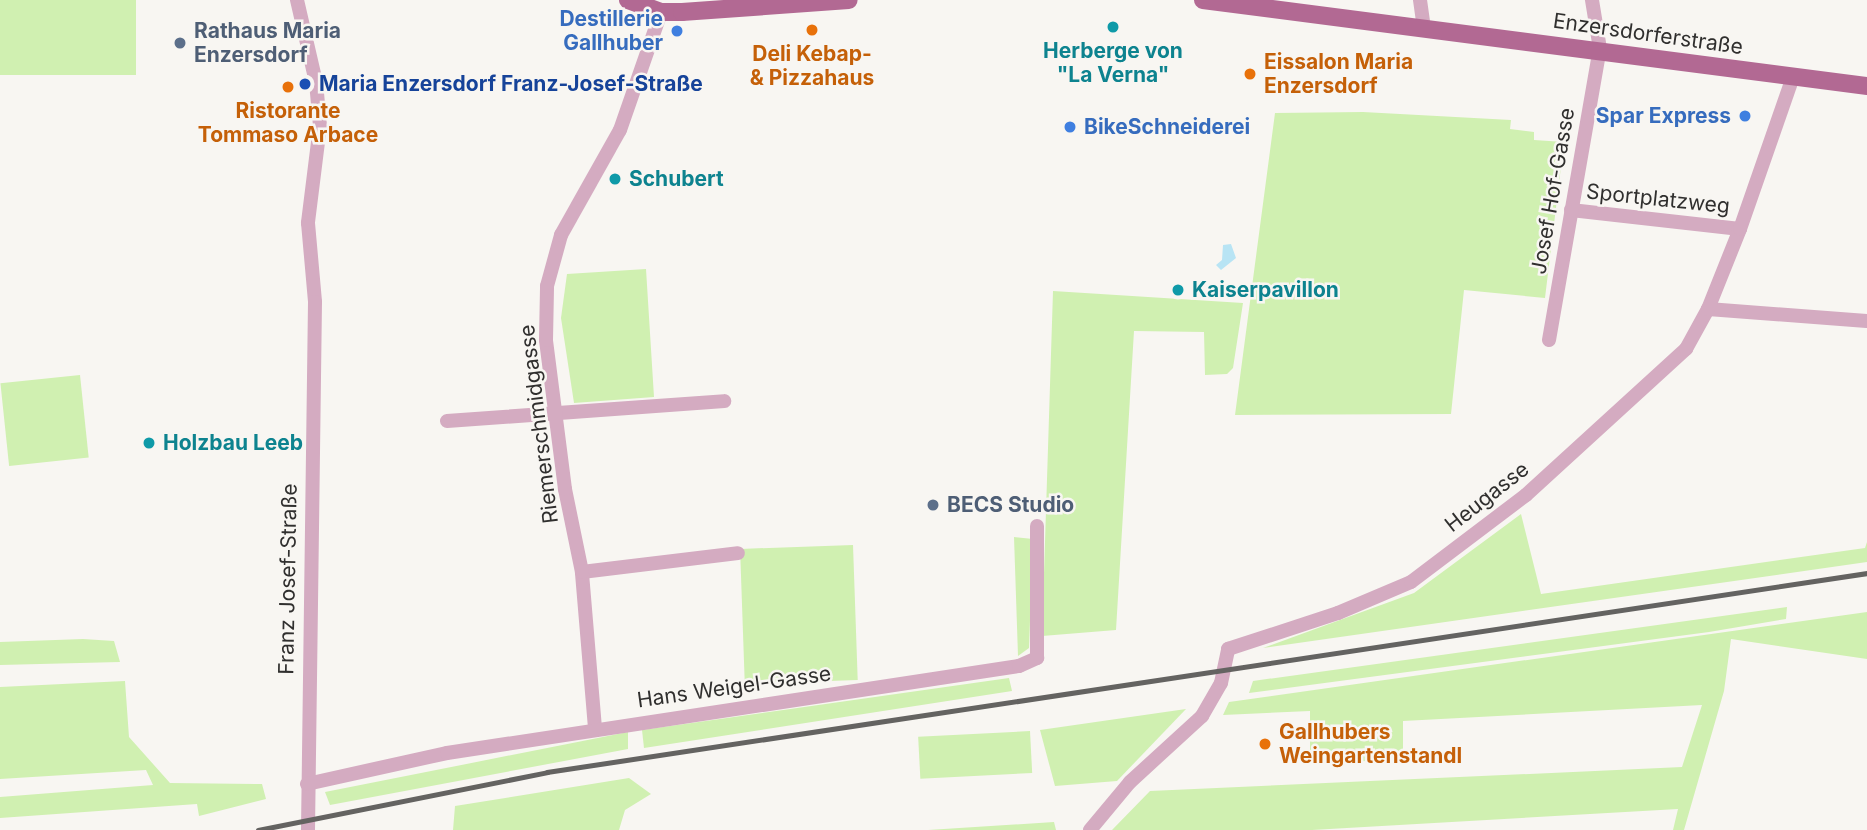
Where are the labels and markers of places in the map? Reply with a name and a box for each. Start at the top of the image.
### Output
place label: Destillerie Gallhuber [559,6,663,56]
place label: Rathaus Maria Enzersdorf [194,18,341,68]
marker: Herberge von "La Verna" [1105,19,1121,35]
marker: Deli Kebap- & Pizzahaus [804,22,820,38]
marker: Destillerie Gallhuber [669,23,685,39]
marker: Rathaus Maria Enzersdorf [172,35,188,51]
place label: Herberge von "La Verna" [1043,38,1183,88]
place label: Deli Kebap- & Pizzahaus [750,41,874,91]
place label: Eissalon Maria Enzersdorf [1264,49,1413,99]
marker: Eissalon Maria Enzersdorf [1242,66,1258,82]
place label: Maria Enzersdorf Franz-Josef-Straße [319,71,703,97]
marker: Maria Enzersdorf Franz-Josef-Straße [297,76,313,92]
marker: Ristorante Tommaso Arbace [280,79,296,95]
place label: Ristorante Tommaso Arbace [198,98,378,148]
place label: Spar Express [1596,103,1731,129]
marker: Spar Express [1737,108,1753,124]
place label: BikeSchneiderei [1084,114,1250,140]
marker: BikeSchneiderei [1062,119,1078,135]
place label: Schubert [629,166,724,192]
marker: Schubert [607,171,623,187]
place label: Kaiserpavillon [1192,277,1339,303]
marker: Kaiserpavillon [1170,282,1186,298]
place label: Holzbau Leeb [163,430,303,456]
marker: Holzbau Leeb [141,435,157,451]
place label: BECS Studio [947,492,1074,518]
marker: BECS Studio [925,497,941,513]
place label: Gallhubers Weingartenstandl [1279,719,1462,769]
marker: Gallhubers Weingartenstandl [1257,736,1273,752]

